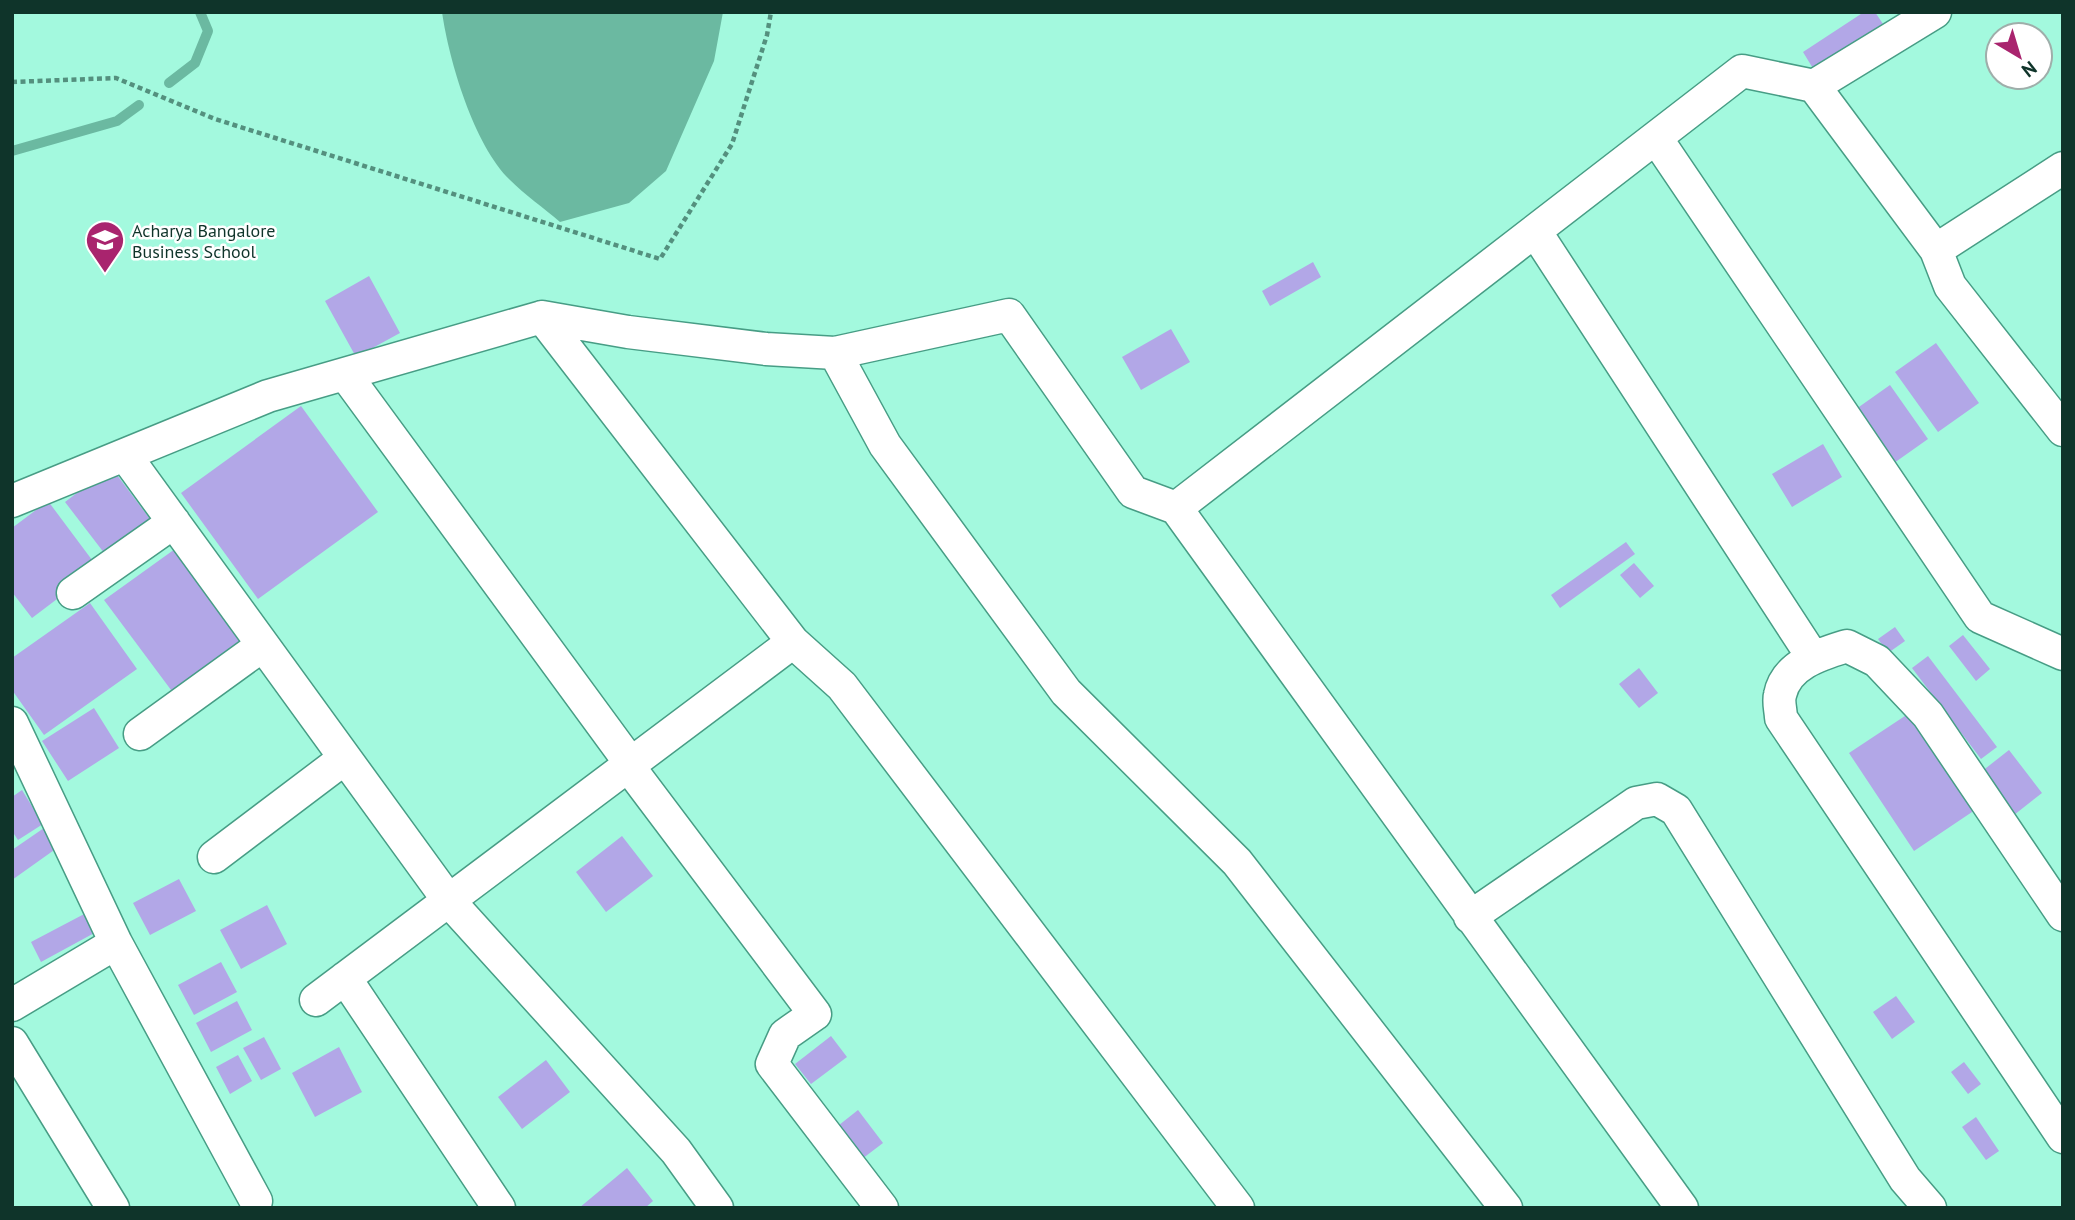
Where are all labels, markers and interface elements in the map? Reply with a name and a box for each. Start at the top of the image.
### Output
north arrow [1984,21,2054,91]
text: N [2017,56,2042,83]
school or university icon: Acharya Bangalore Business School [84,219,126,274]
place label: Acharya Bangalore Business School [132,219,275,263]

